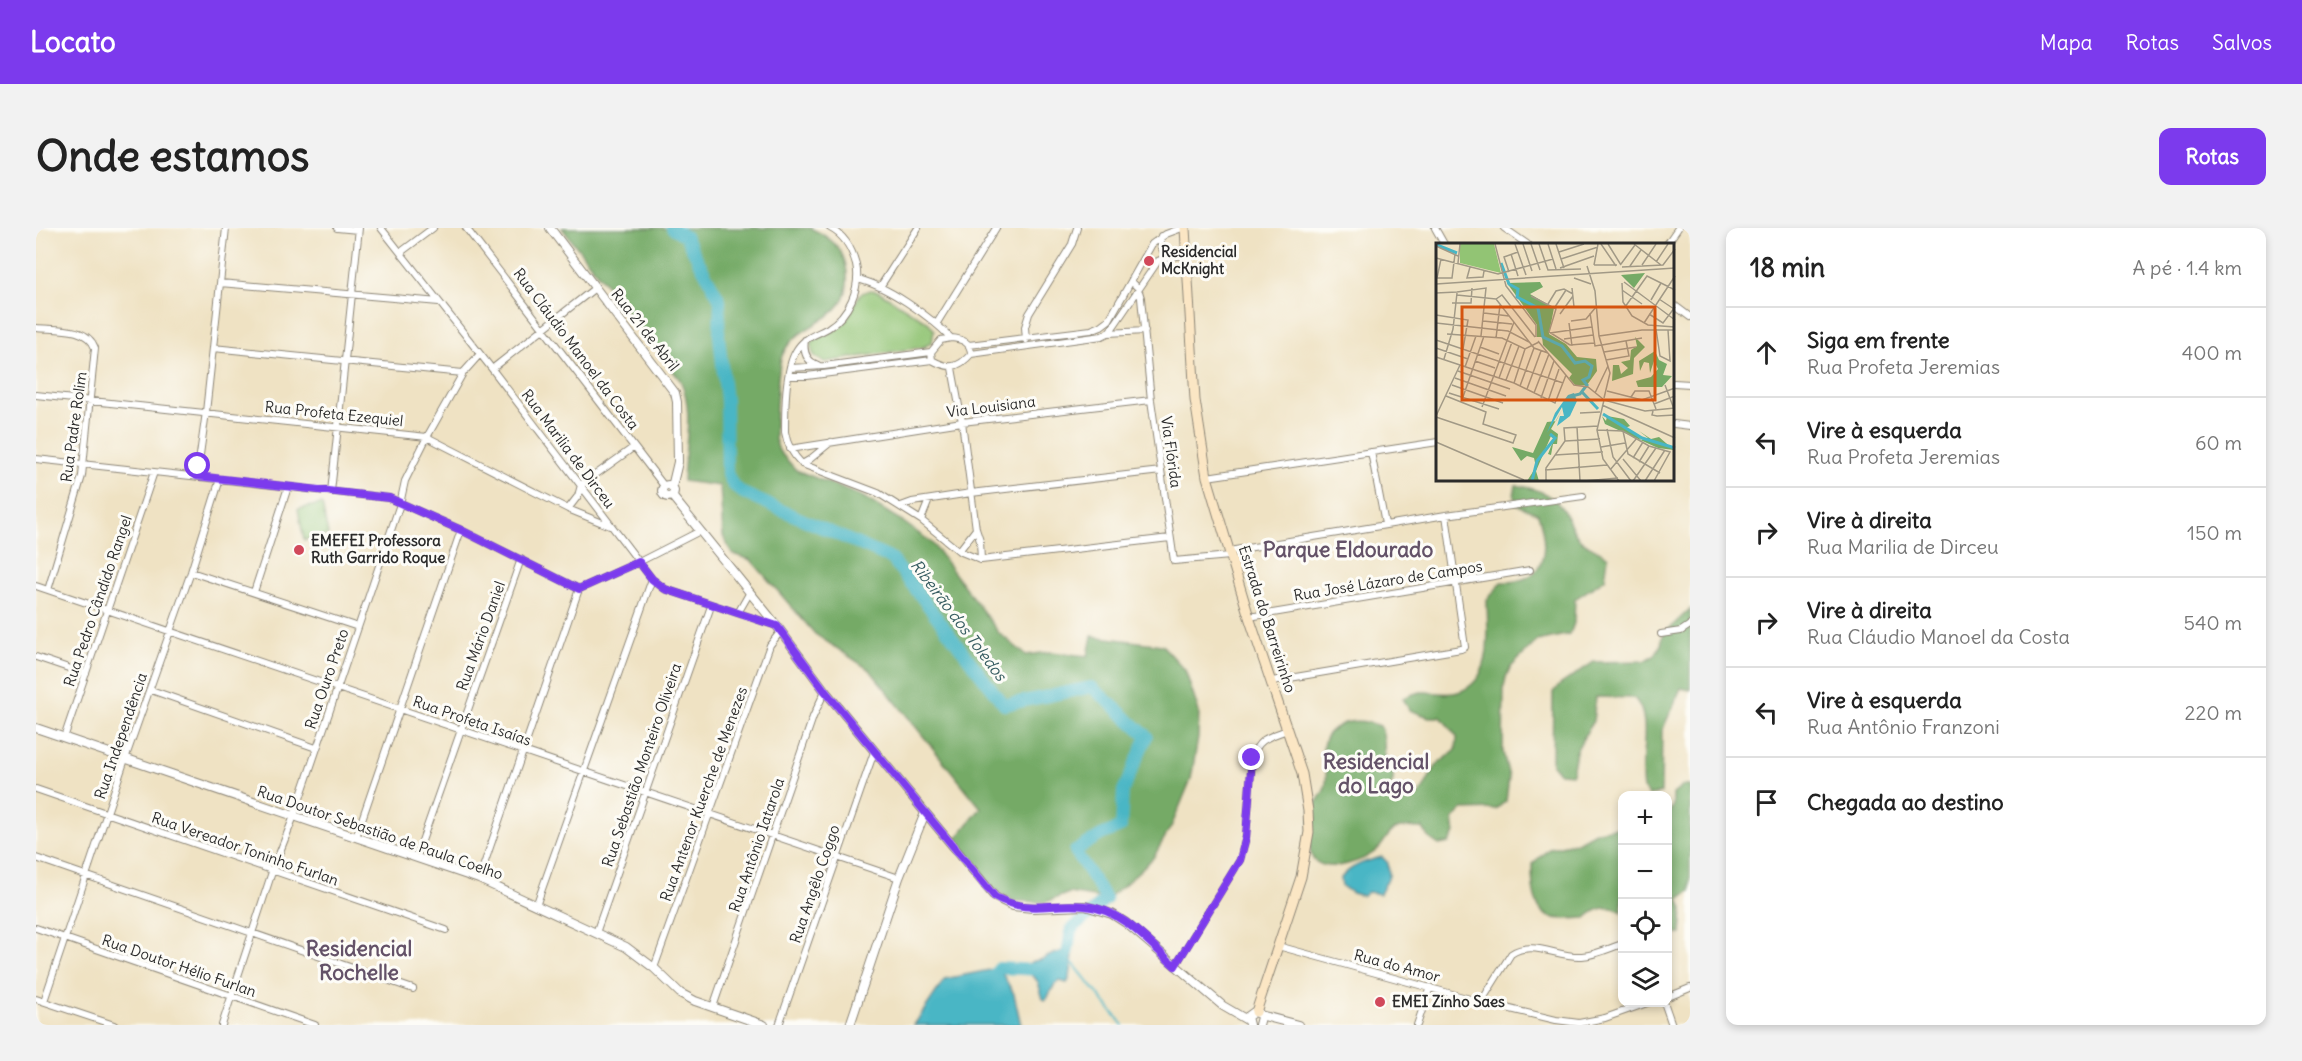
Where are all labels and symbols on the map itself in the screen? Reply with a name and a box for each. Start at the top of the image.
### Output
place label: Residencial McKnight [1161,242,1237,279]
inset map [1436,243,1675,482]
marker: Residencial McKnight [1142,254,1156,268]
street label: Rua Cláudio Manoel da Costa [509,264,644,434]
street label: Rua 21 de Abril [607,285,683,375]
street label: Rua Padre Rolim [56,370,91,483]
street label: Rua Marilia de Dirceu [518,386,619,512]
street label: Via Louisiana [945,392,1037,421]
street label: Rua Profeta Ezequiel [264,397,404,430]
street label: Via Flórida [1157,415,1186,489]
route start [184,452,210,478]
street label: Rua Pedro Cândido Rangel [59,513,136,689]
place label: EMEFEI Professora Ruth Garrido Roque [311,531,445,568]
district label: Parque Eldourado [1263,536,1433,563]
marker: EMEFEI Professora Ruth Garrido Roque [292,543,306,557]
street label: Estrada do Barreirinho [1235,543,1300,695]
water label: Ribeirão dos Toledos [907,555,1012,685]
street label: Rua José Lázaro de Campos [1292,556,1484,605]
street label: Rua Mário Daniel [452,579,509,693]
street label: Rua Ouro Preto [300,626,353,732]
street label: Rua Sebastião Monteiro Oliveira [598,660,686,869]
street label: Rua Independência [90,670,151,802]
street label: Rua Antenor Kuerche de Menezes [656,684,751,904]
street label: Rua Profeta Isaías [410,691,534,750]
route end [1238,744,1264,770]
district label: Residencial do Lago [1323,748,1429,799]
street label: Rua Antônio Iatarola [725,775,789,914]
street label: Rua Doutor Sebastião de Paula Coelho [255,781,506,884]
street label: Rua Vereador Toninho Furlan [149,808,341,890]
street label: Rua Angêlo Coggo [785,822,844,945]
street label: Rua Doutor Hélio Furlan [99,930,259,1001]
district label: Residencial Rochelle [306,935,412,986]
street label: Rua do Amor [1352,945,1442,986]
place label: EMEI Zinho Saes [1392,992,1505,1011]
marker: EMEI Zinho Saes [1373,995,1387,1009]

